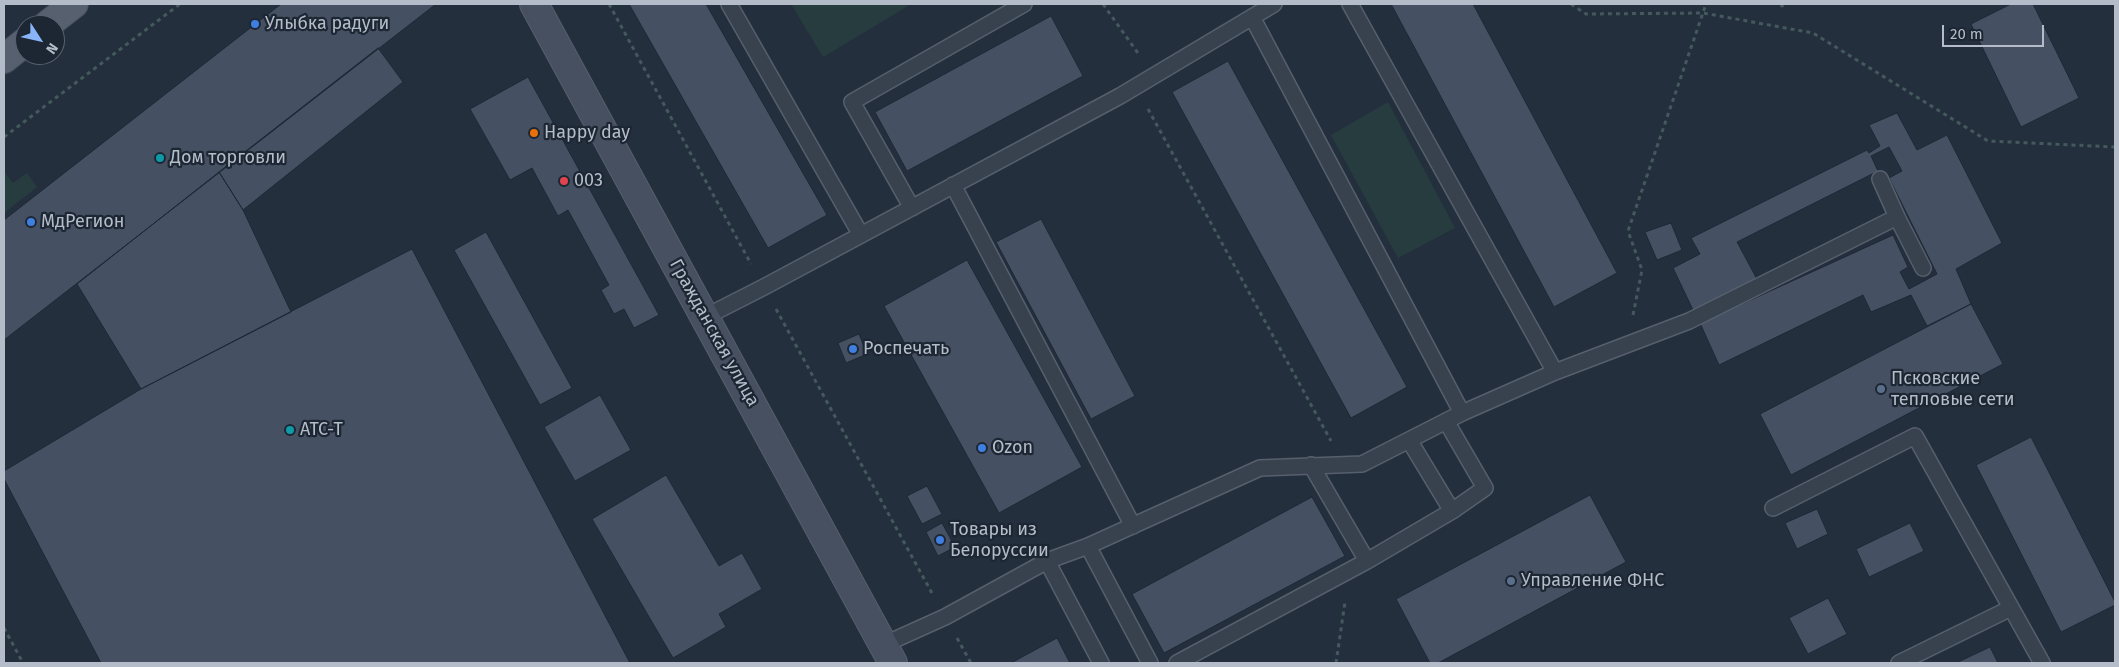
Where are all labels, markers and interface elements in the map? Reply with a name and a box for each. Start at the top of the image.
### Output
place label: Улыбка радуги [265,13,389,35]
north arrow [15,15,65,65]
scale bar [1944,15,2046,47]
marker: Улыбка радуги [249,18,261,30]
text: 20 m [1950,25,1983,43]
text: N [42,40,62,57]
place label: Happy day [544,122,630,144]
marker: Happy day [528,127,540,139]
place label: Дом торговли [170,147,286,169]
marker: Дом торговли [154,152,166,164]
place label: 003 [574,170,603,192]
marker: 003 [558,175,570,187]
place label: МдРегион [41,211,124,233]
marker: МдРегион [25,216,37,228]
street label: Гражданская улица [665,256,763,410]
place label: Роспечать [863,338,949,360]
marker: Роспечать [847,343,859,355]
place label: Псковские тепловые сети [1891,368,2014,410]
marker: Псковские тепловые сети [1875,383,1887,395]
place label: ATC-T [300,419,343,441]
marker: ATC-T [284,424,296,436]
place label: Ozon [992,437,1033,459]
marker: Ozon [976,442,988,454]
place label: Товары из Белоруссии [950,519,1049,562]
marker: Товары из Белоруссии [934,534,946,546]
place label: Управление ФНС [1521,570,1664,592]
marker: Управление ФНС [1505,575,1517,587]

